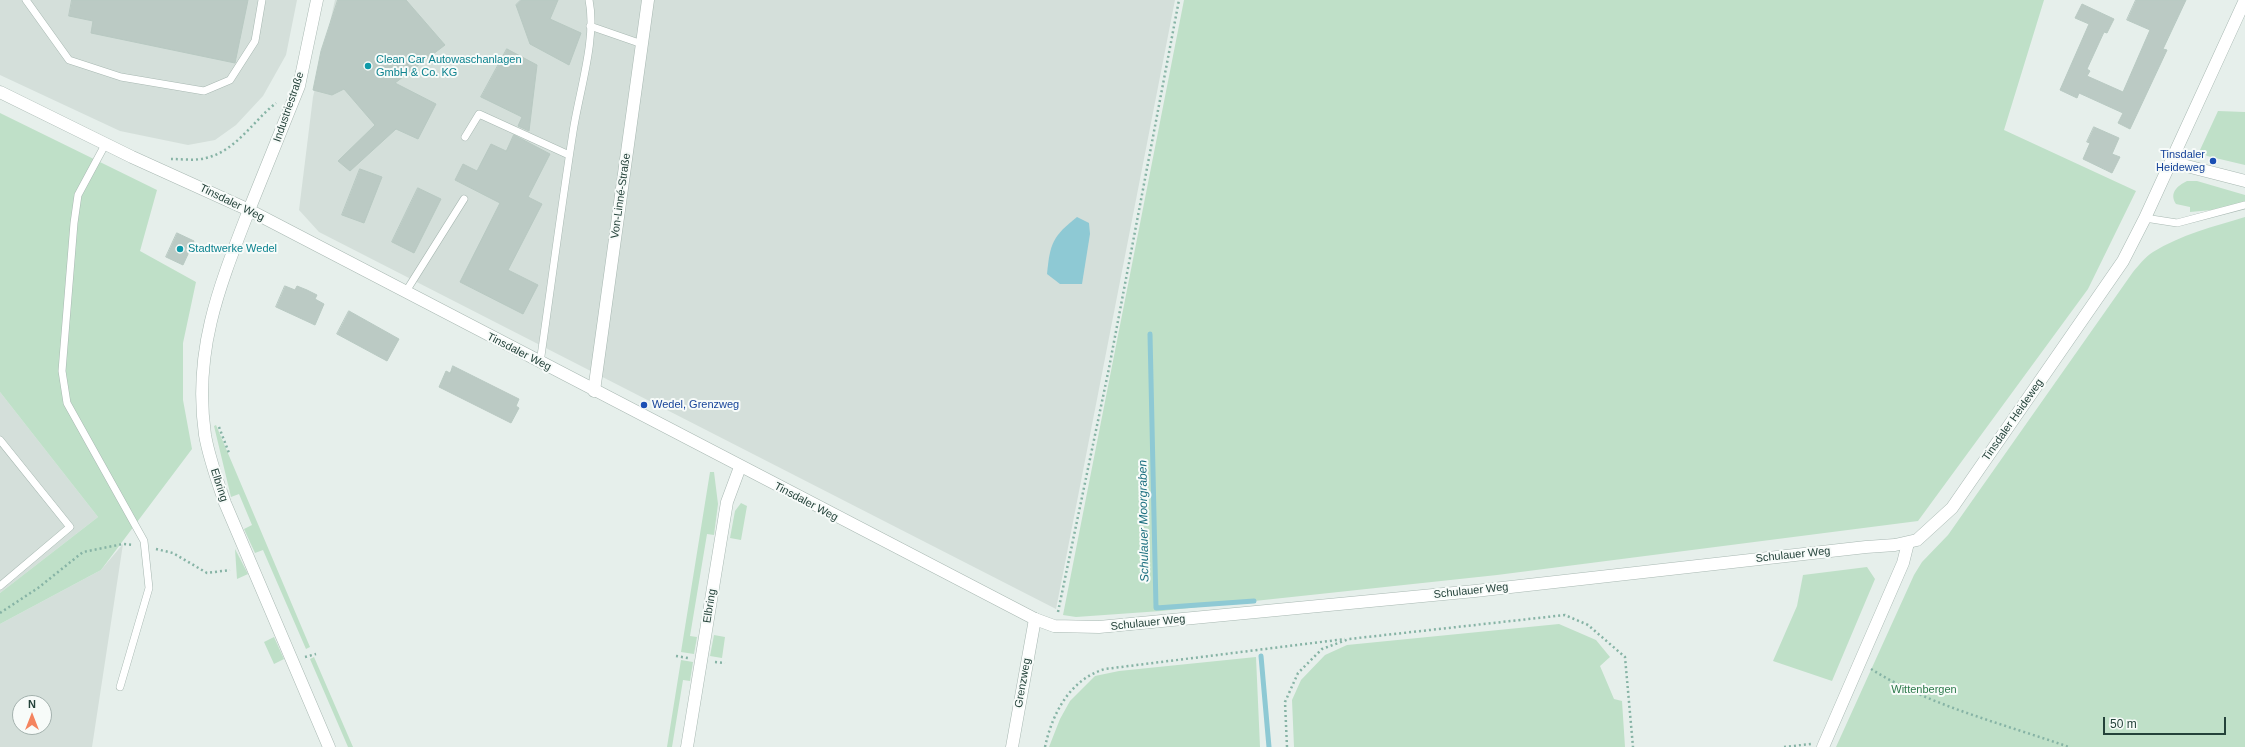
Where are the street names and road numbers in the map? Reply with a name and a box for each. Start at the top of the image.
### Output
street label: Industriestraße [271,70,307,144]
street label: Von-Linné-Straße [608,152,634,240]
street label: Tinsdaler Weg [198,182,266,224]
street label: Tinsdaler Weg [485,330,553,374]
street label: Tinsdaler Heideweg [1980,377,2046,463]
street label: Elbring [207,467,231,503]
street label: Tinsdaler Weg [772,480,840,524]
street label: Schulauer Weg [1755,545,1831,565]
street label: Schulauer Weg [1433,581,1509,601]
street label: Elbring [701,588,719,624]
street label: Schulauer Weg [1110,613,1186,633]
street label: Grenzweg [1012,657,1034,709]

